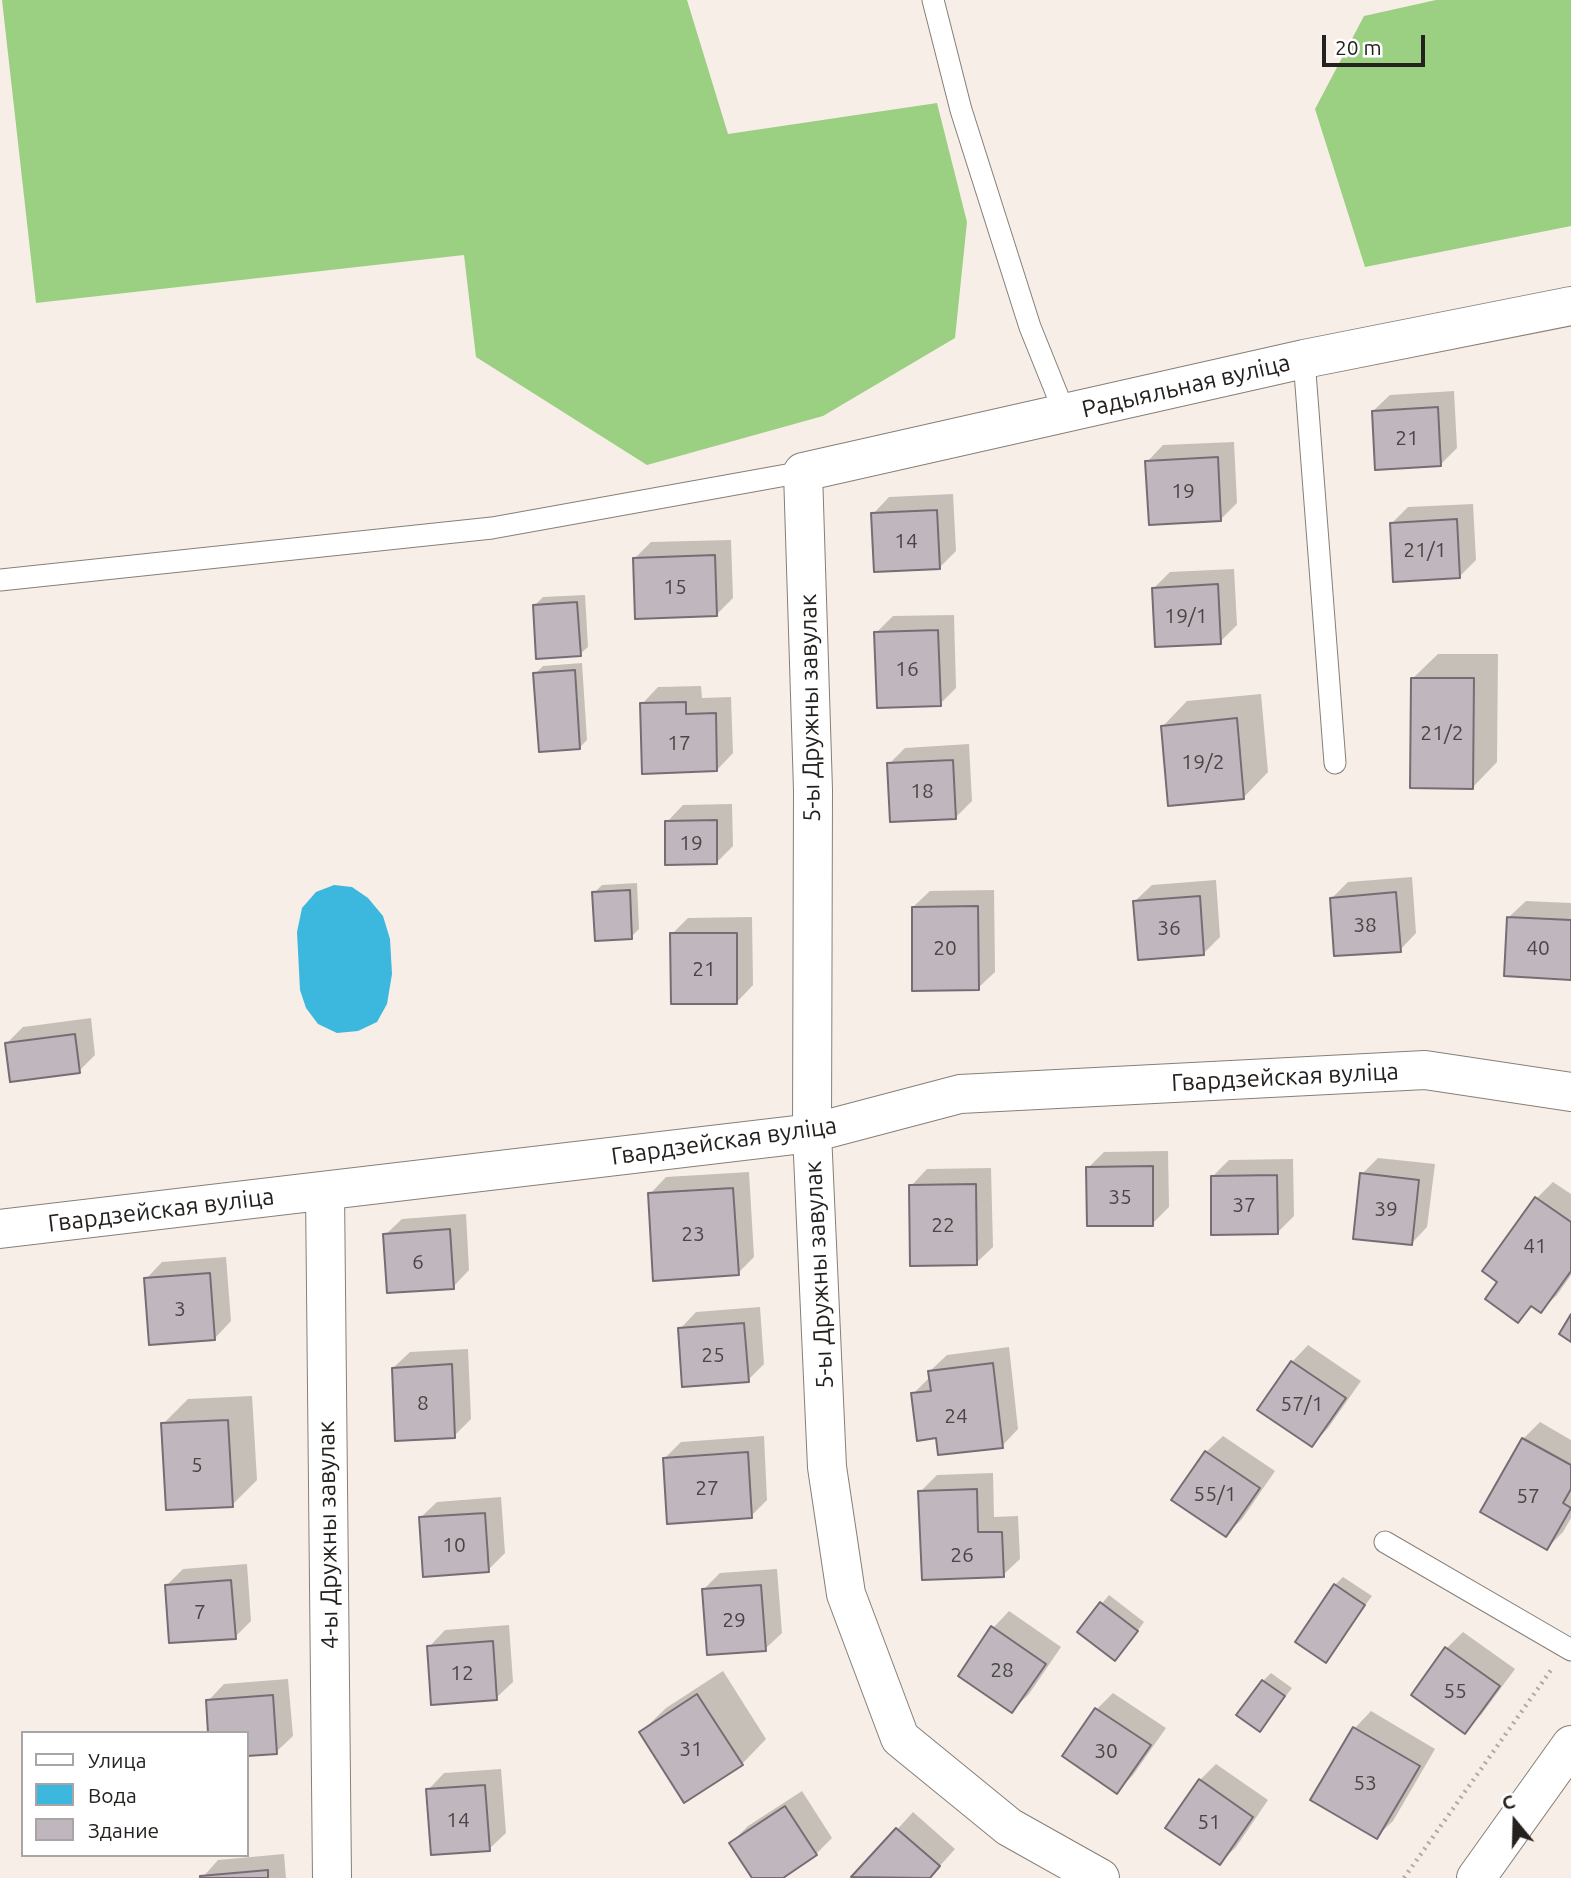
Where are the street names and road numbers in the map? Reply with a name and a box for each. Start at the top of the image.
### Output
street label: Радыяльная вуліца [1079,348,1293,424]
street label: 5-ы Дружны завулак [794,594,826,822]
street label: Гвардзейская вуліца [1171,1057,1399,1097]
street label: Гвардзейская вуліца [609,1111,839,1171]
street label: 5-ы Дружны завулак [799,1160,839,1390]
street label: Гвардзейская вуліца [46,1182,276,1238]
street label: 4-ы Дружны завулак [312,1421,344,1649]

